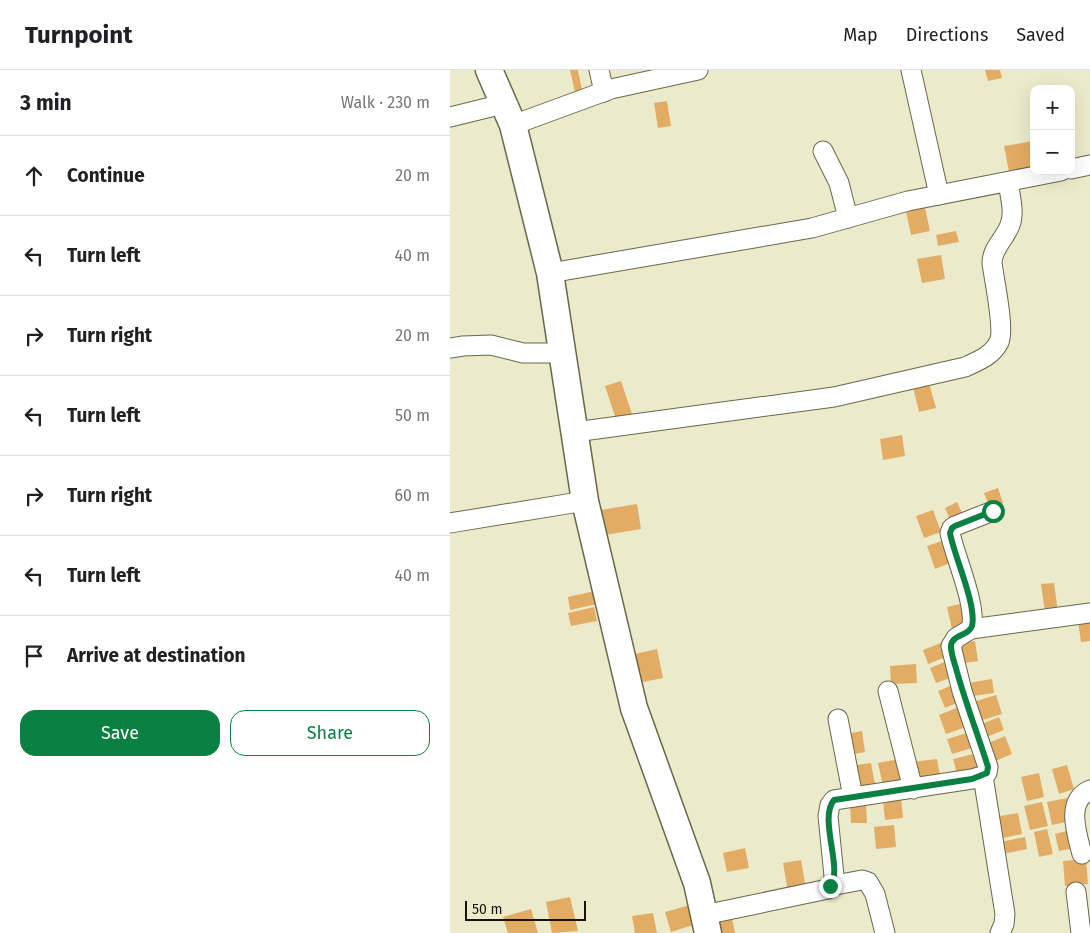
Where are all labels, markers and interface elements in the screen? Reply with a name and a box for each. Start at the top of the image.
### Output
text: Turnpoint [25,21,132,49]
text: Map [843,24,878,46]
text: Directions [906,24,988,46]
text: Saved [1016,24,1065,46]
map controls [1030,85,1075,175]
button: + [1030,85,1075,130]
text: 3 min [20,90,72,116]
text: Walk · 230 m [341,93,430,112]
button: − [1030,130,1075,175]
icon: ahead [20,162,48,190]
text: Continue [67,164,145,187]
text: 20 m [395,166,430,185]
icon: left [20,242,48,270]
text: Turn left [67,244,141,267]
text: 40 m [395,246,430,265]
icon: right [20,322,48,350]
text: Turn right [67,324,152,347]
text: 20 m [395,326,430,345]
icon: left [20,402,48,430]
text: Turn left [67,404,141,427]
text: 50 m [395,406,430,425]
icon: right [20,482,48,510]
text: Turn right [67,484,152,507]
text: 60 m [395,486,430,505]
route start [982,500,1005,523]
icon: left [20,562,48,590]
text: Turn left [67,564,141,587]
text: 40 m [395,566,430,585]
icon: arrive [20,642,48,670]
text: Arrive at destination [67,644,246,667]
button: Save [20,710,220,756]
button: Share [230,710,430,756]
route end [819,875,842,898]
scale bar [465,898,586,921]
text: 50 m [472,901,503,918]

